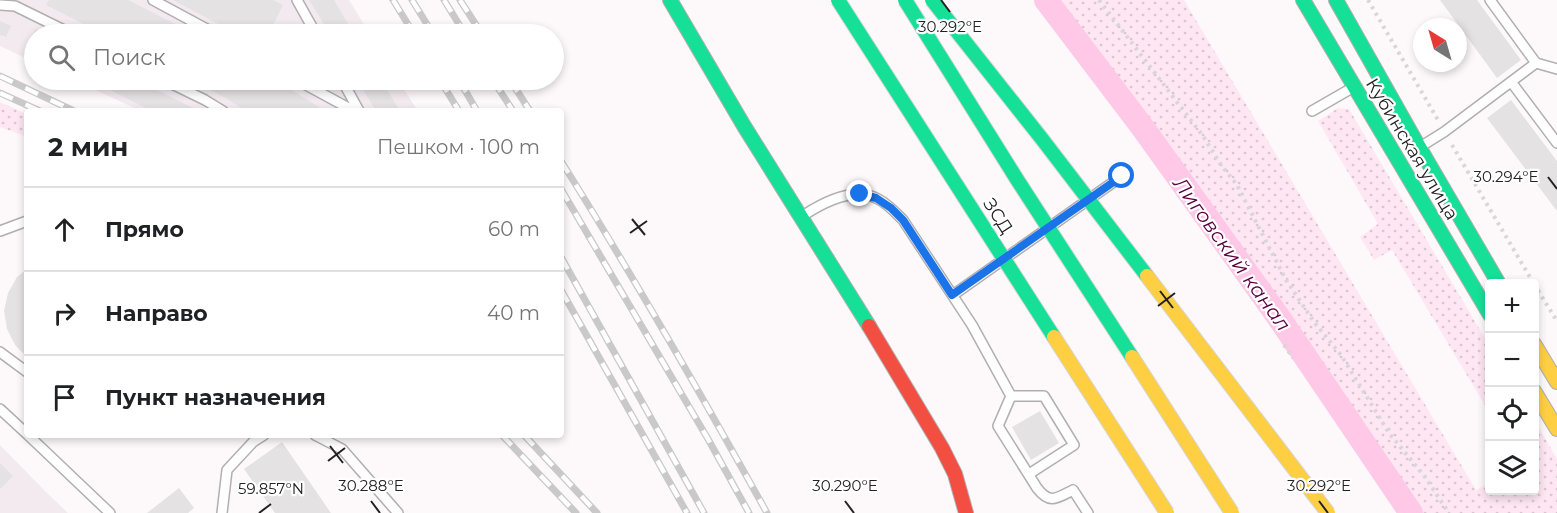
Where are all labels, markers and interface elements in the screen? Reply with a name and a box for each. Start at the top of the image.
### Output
text: 30.292°E [918,17,982,36]
north arrow [1413,18,1467,72]
search box [24,24,564,90]
icon: search [45,41,78,74]
text: Поиск [93,44,165,71]
street label: Кубинская улица [1361,74,1463,224]
text: 2 мин [48,131,128,163]
text: Пешком · 100 m [377,135,540,159]
route start [1108,162,1134,188]
text: 30.294°E [1474,167,1539,186]
water label: Лиговский канал [1168,172,1296,336]
route end [846,180,872,206]
street label: ЗСД [978,194,1018,238]
icon: ahead [48,213,81,246]
text: Прямо [105,216,184,243]
text: 60 m [488,217,540,241]
map controls [1485,279,1539,495]
button: + [1485,279,1539,333]
icon: right [48,297,81,330]
text: Направо [105,300,208,327]
text: 40 m [487,301,540,325]
button: − [1485,333,1539,387]
icon: arrive [48,381,81,414]
text: Пункт назначения [105,384,326,411]
button: locate [1485,387,1539,441]
button: layers [1485,441,1539,495]
text: 30.288°E [338,476,404,495]
text: 30.290°E [812,476,878,495]
text: 30.292°E [1287,476,1351,495]
text: 59.857°N [238,479,304,498]

